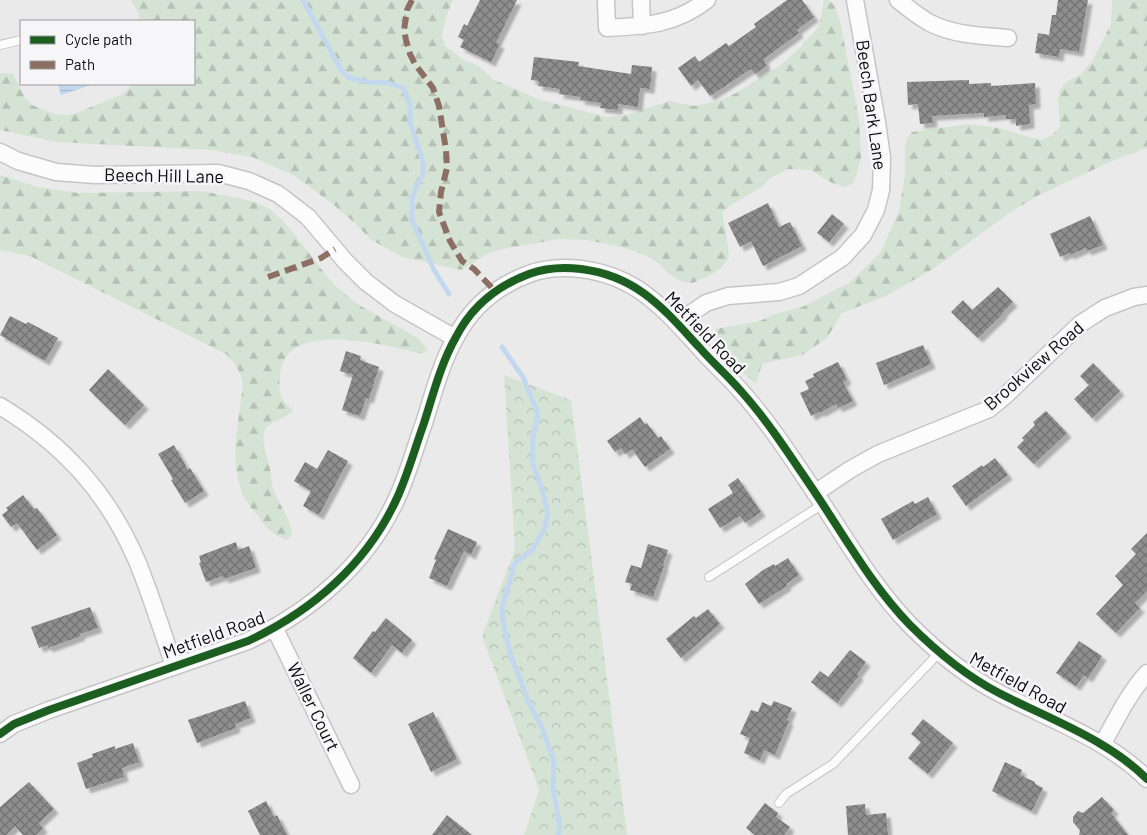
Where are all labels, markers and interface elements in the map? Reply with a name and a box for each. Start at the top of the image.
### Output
legend [20,20,195,85]
text: Cycle path [65,30,132,48]
street label: Beech Bark Lane [852,38,892,171]
text: Path [65,55,95,73]
street label: Beech Hill Lane [104,163,224,187]
street label: Metfield Road [661,286,751,378]
street label: Brookview Road [979,316,1088,415]
street label: Metfield Road [160,605,268,663]
street label: Metfield Road [966,647,1071,718]
street label: Waller Court [283,659,345,754]

